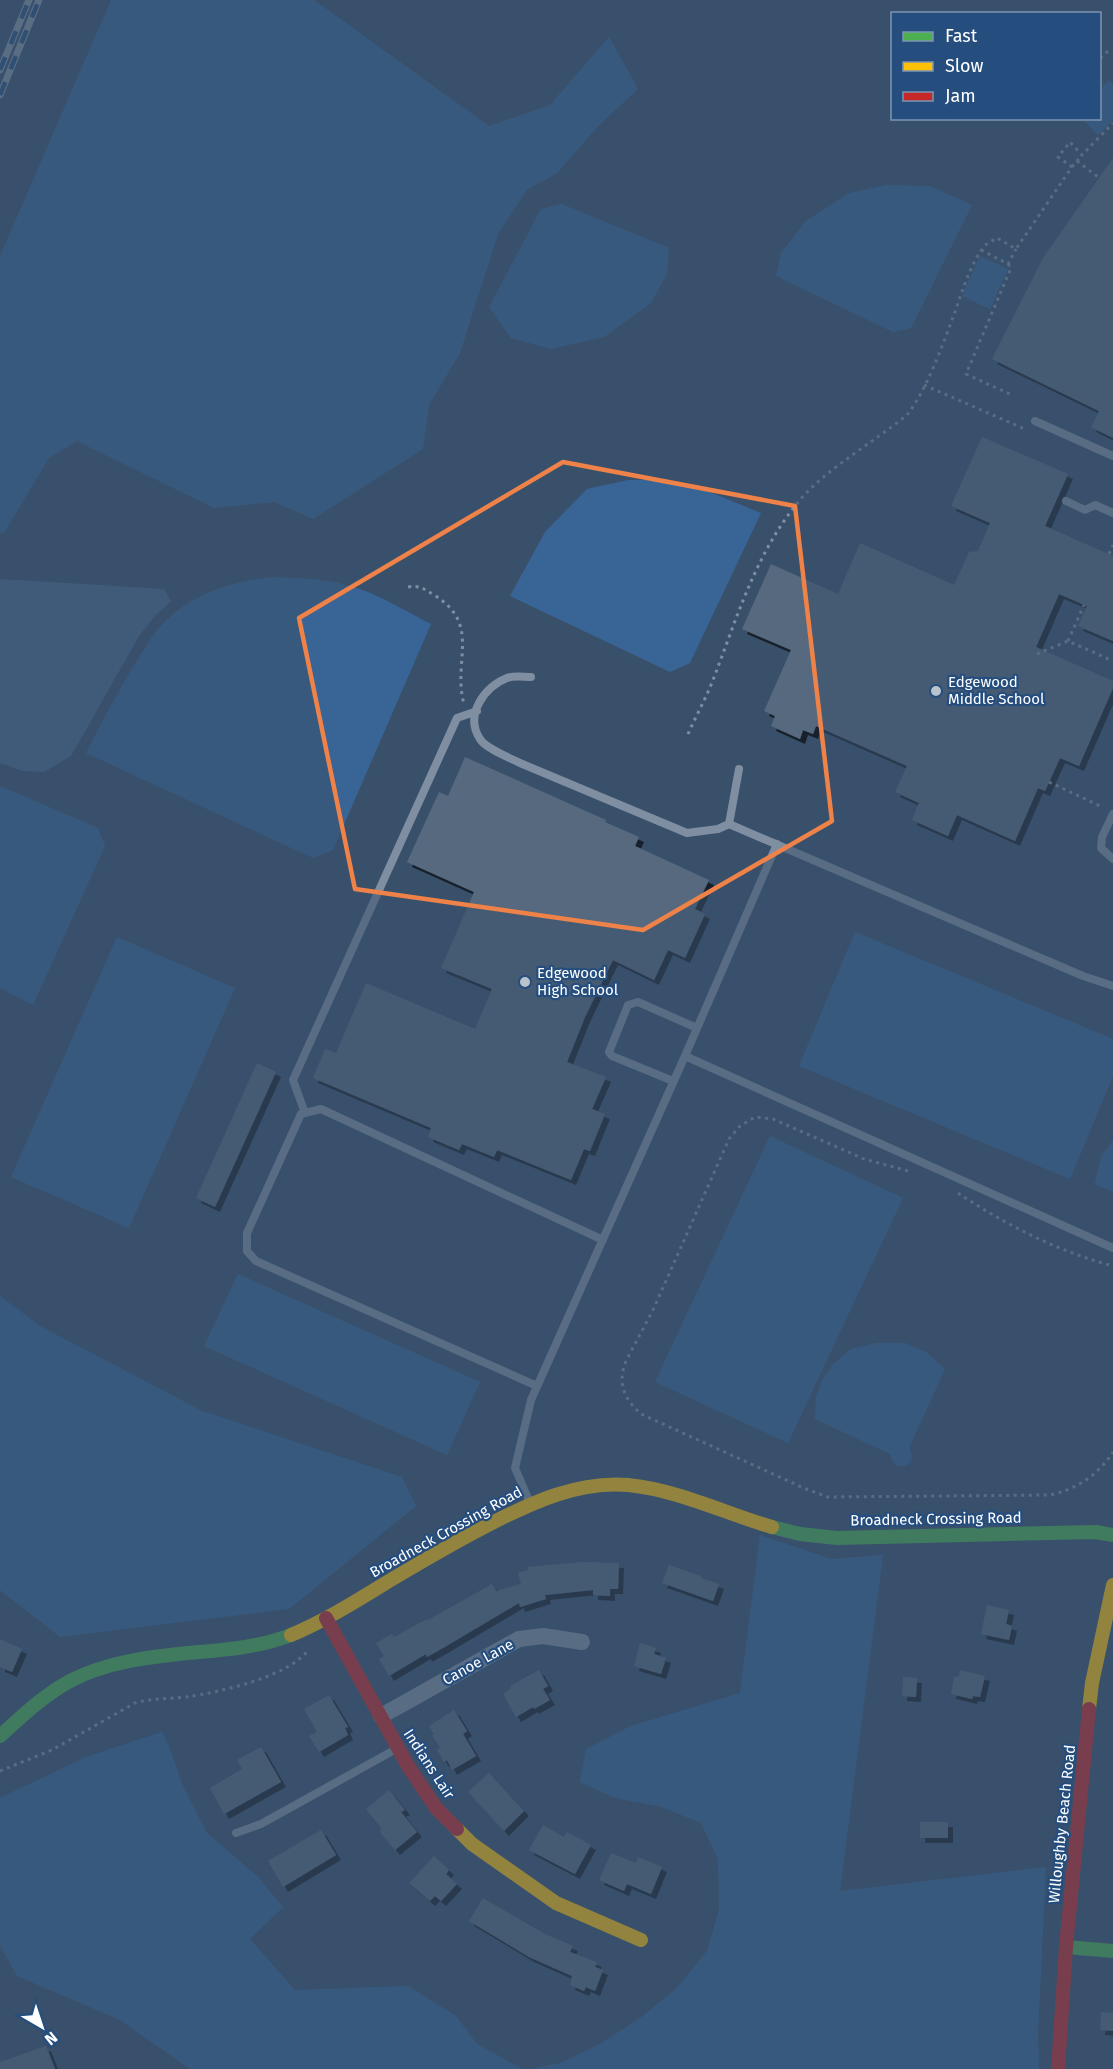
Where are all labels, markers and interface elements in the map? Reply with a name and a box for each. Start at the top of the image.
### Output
legend [891,12,1101,120]
text: Fast [945,25,978,47]
text: Slow [945,55,984,77]
text: Jam [945,85,976,107]
place label: Edgewood Middle School [948,673,1045,708]
marker: Edgewood Middle School [929,684,943,698]
place label: Edgewood High School [537,964,619,999]
marker: Edgewood High School [518,975,532,989]
street label: Broadneck Crossing Road [367,1483,525,1581]
street label: Broadneck Crossing Road [850,1509,1022,1529]
street label: Canoe Lane [439,1635,517,1689]
street label: Indians Lair [400,1726,458,1803]
street label: Willoughby Beach Road [1045,1744,1079,1904]
north arrow [12,1997,72,2057]
text: N [41,2028,61,2049]

